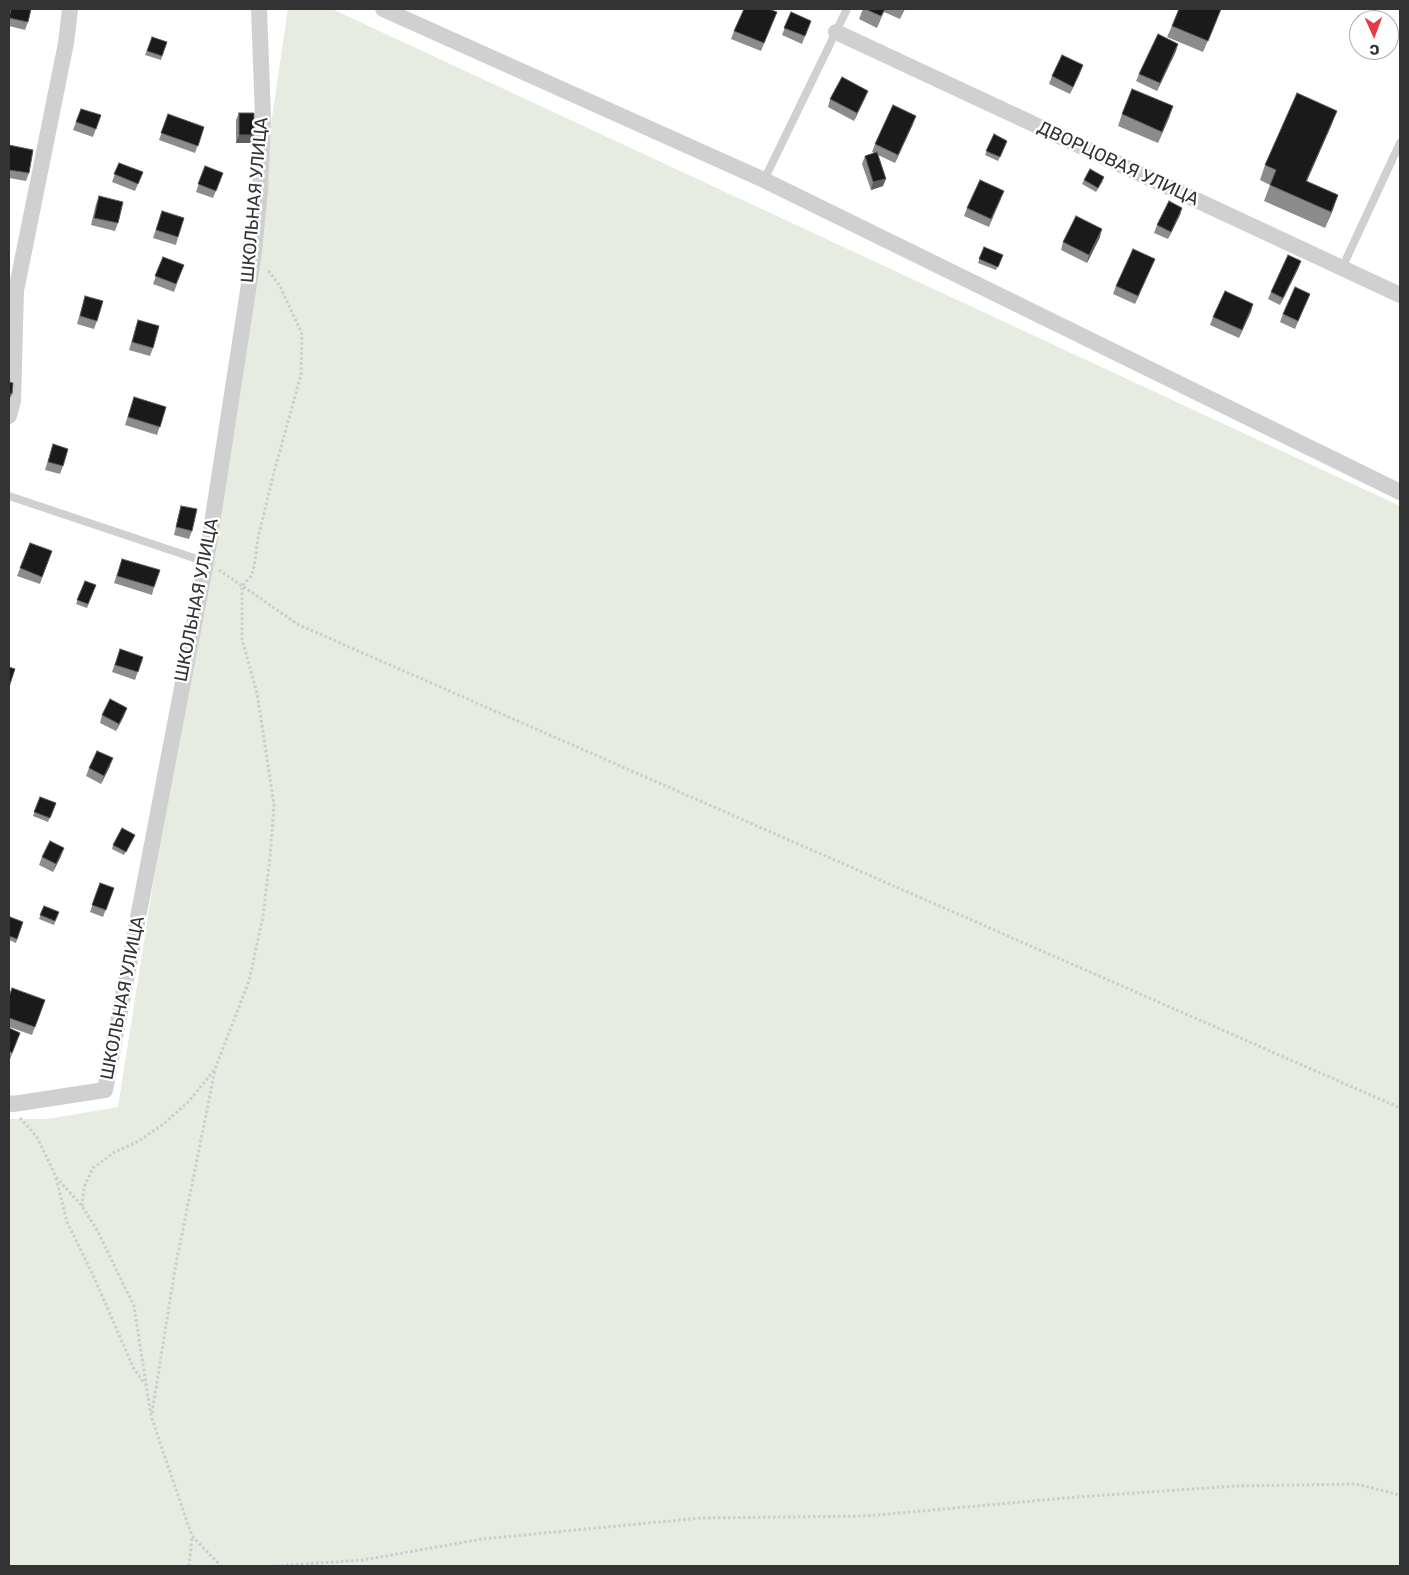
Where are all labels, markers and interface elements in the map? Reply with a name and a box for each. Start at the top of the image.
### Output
north arrow [1349,10,1399,60]
text: С [1369,41,1380,58]
street label: ШКОЛЬНАЯ УЛИЦА [237,116,273,284]
street label: ДВОРЦОВАЯ УЛИЦА [1034,117,1202,211]
street label: ШКОЛЬНАЯ УЛИЦА [171,516,223,684]
street label: ШКОЛЬНАЯ УЛИЦА [97,914,149,1082]

